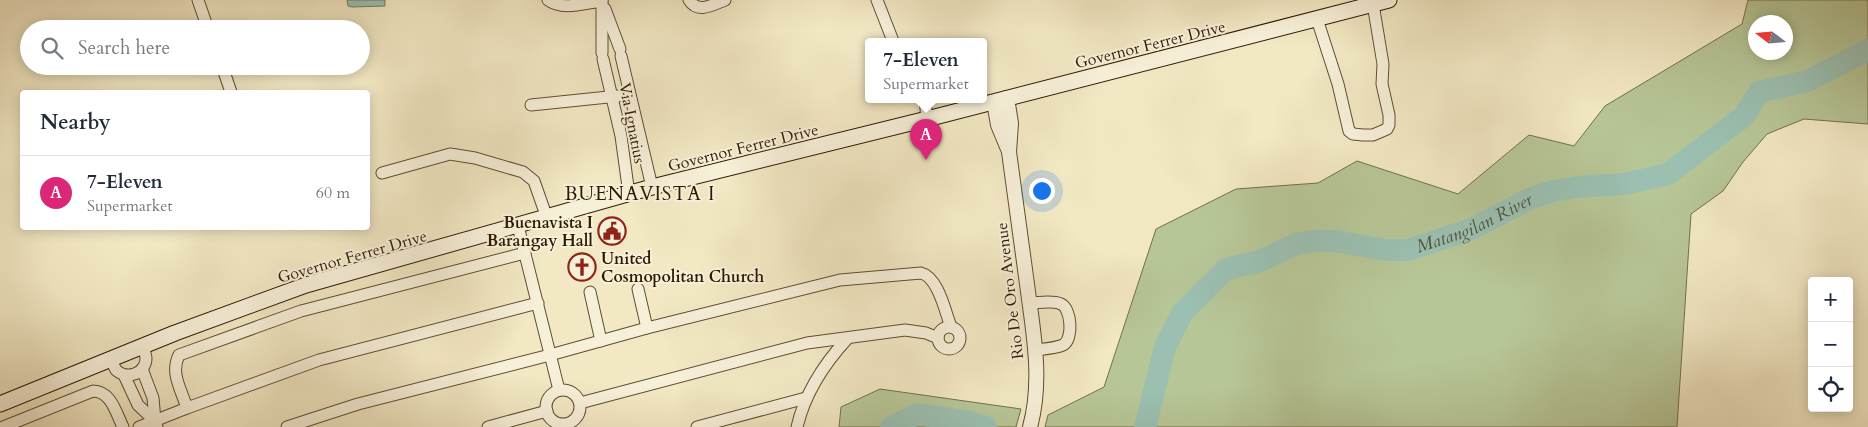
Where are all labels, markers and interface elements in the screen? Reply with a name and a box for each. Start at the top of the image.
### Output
north arrow [1748,15,1793,60]
street label: Governor Ferrer Drive [1073,16,1228,74]
search box [20,20,370,75]
icon: search [38,34,66,62]
text: Search here [78,35,170,61]
popup [865,38,987,103]
text: 7-Eleven [883,47,959,73]
text: Supermarket [883,73,969,95]
street label: Via Ignatius [613,81,651,165]
text: Nearby [40,108,111,137]
street label: Governor Ferrer Drive [666,119,821,177]
pin: A [910,119,942,160]
text: 7-Eleven [87,169,163,195]
your location [1029,178,1055,204]
district label: BUENAVISTA I [565,181,715,207]
text: A [50,182,62,204]
text: 60 m [316,182,350,204]
water label: Matangilan River [1413,187,1538,260]
text: Supermarket [87,195,173,217]
place label: Buenavista I Barangay Hall [487,212,593,252]
public building icon: Buenavista I Barangay Hall [597,216,627,246]
street label: Rio De Oro Avenue [991,221,1029,361]
street label: Governor Ferrer Drive [275,225,430,289]
place label: United Cosmopolitan Church [601,248,764,288]
church icon: United Cosmopolitan Church [567,252,597,282]
map controls [1808,277,1853,412]
button: + [1808,277,1853,322]
button: − [1808,322,1853,367]
button: locate [1808,367,1853,412]

